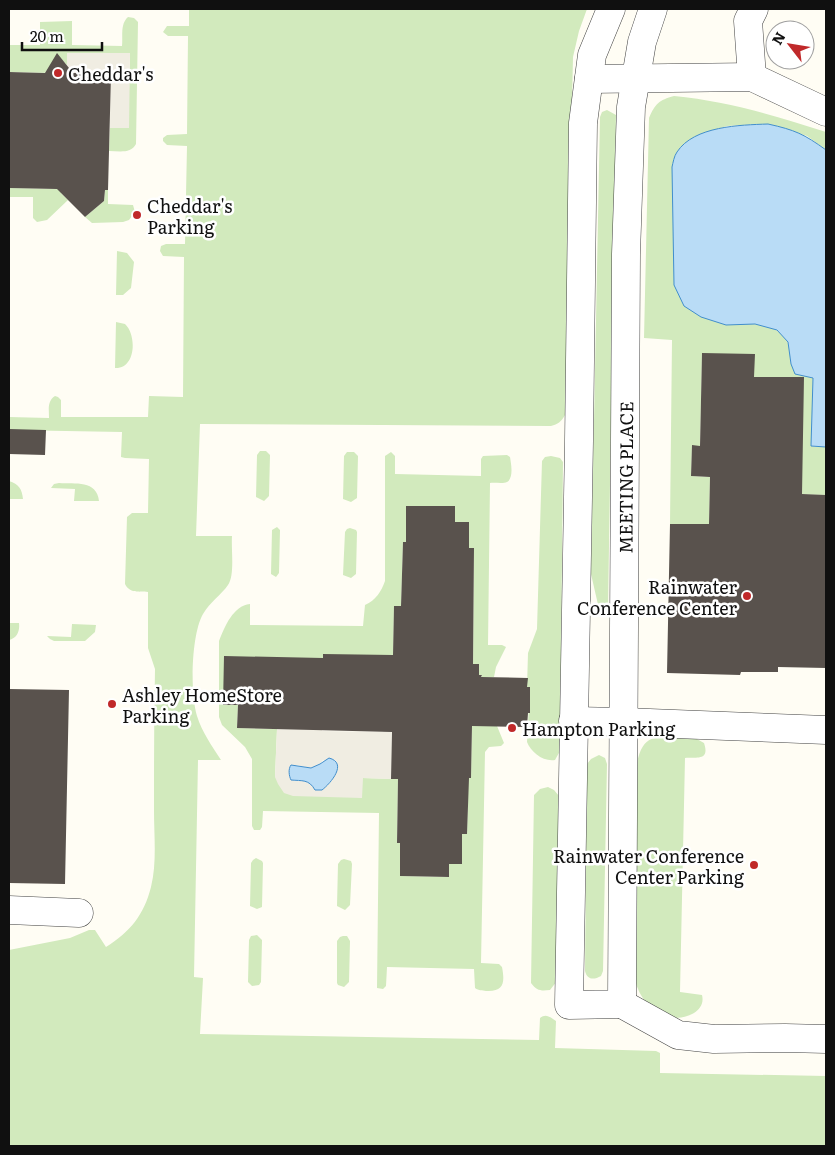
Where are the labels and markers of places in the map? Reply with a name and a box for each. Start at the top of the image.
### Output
place label: Cheddar's [68,60,153,87]
marker: Cheddar's [52,67,64,79]
place label: Cheddar's Parking [147,192,232,240]
marker: Cheddar's Parking [131,209,143,221]
place label: Rainwater Conference Center [577,573,737,621]
marker: Rainwater Conference Center [741,590,753,602]
place label: Ashley HomeStore Parking [122,681,282,729]
marker: Ashley HomeStore Parking [106,698,118,710]
place label: Hampton Parking [522,715,676,742]
marker: Hampton Parking [506,722,518,734]
place label: Rainwater Conference Center Parking [553,842,745,890]
marker: Rainwater Conference Center Parking [748,859,760,871]

